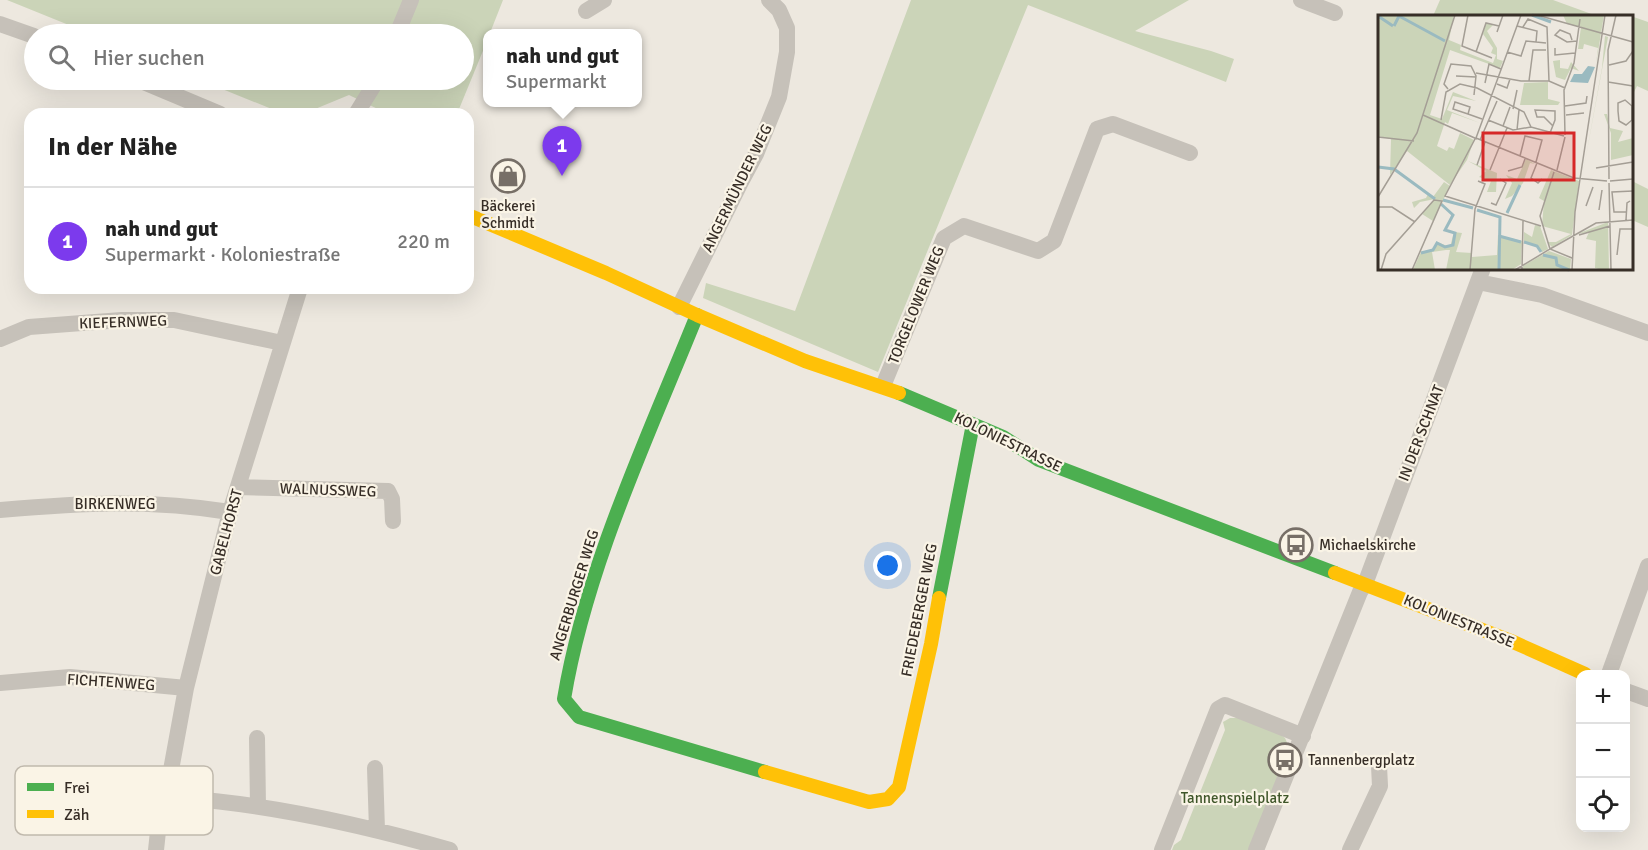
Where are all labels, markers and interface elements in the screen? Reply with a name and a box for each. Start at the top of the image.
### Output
inset map [1378,15,1633,270]
search box [24,24,474,90]
popup [483,29,642,107]
icon: search [45,41,78,74]
text: nah und gut [506,42,619,69]
text: Hier suchen [93,44,205,71]
text: Supermarkt [506,69,606,94]
street label: ANGERMÜNDER WEG [698,121,776,255]
pin: 1 [542,126,582,176]
text: In der Nähe [48,131,178,163]
shop icon: Bäckerei Schmidt [490,158,526,194]
place label: Bäckerei Schmidt [480,197,536,232]
text: nah und gut [105,215,218,242]
text: 1 [62,229,73,254]
text: 220 m [397,229,450,254]
text: Supermarkt · Koloniestraße [105,242,340,267]
street label: TORGELOWER WEG [884,244,948,366]
street label: KIEFERNWEG [79,311,167,333]
street label: IN DER SCHNAT [1394,382,1448,484]
street label: KOLONIESTRASSE [951,408,1065,476]
street label: WALNUSSWEG [279,479,377,501]
street label: GABELHORST [206,486,246,577]
street label: BIRKENWEG [75,495,155,513]
bus stop icon: Michaelskirche [1278,527,1314,563]
street label: ANGERBURGER WEG [546,528,602,662]
place label: Michaelskirche [1319,536,1416,554]
street label: FRIEDEBERGER WEG [897,542,941,678]
your location [873,551,902,580]
street label: KOLONIESTRASSE [1401,591,1517,651]
street label: FICHTENWEG [66,670,156,694]
map controls [1576,670,1630,832]
button: + [1576,670,1630,724]
button: − [1576,724,1630,778]
bus stop icon: Tannenbergplatz [1267,742,1303,778]
place label: Tannenbergplatz [1308,751,1415,769]
legend [15,766,213,835]
text: Frei [64,778,90,798]
button: locate [1576,778,1630,832]
park label: Tannenspielplatz [1181,789,1290,807]
text: Zäh [64,805,90,825]

